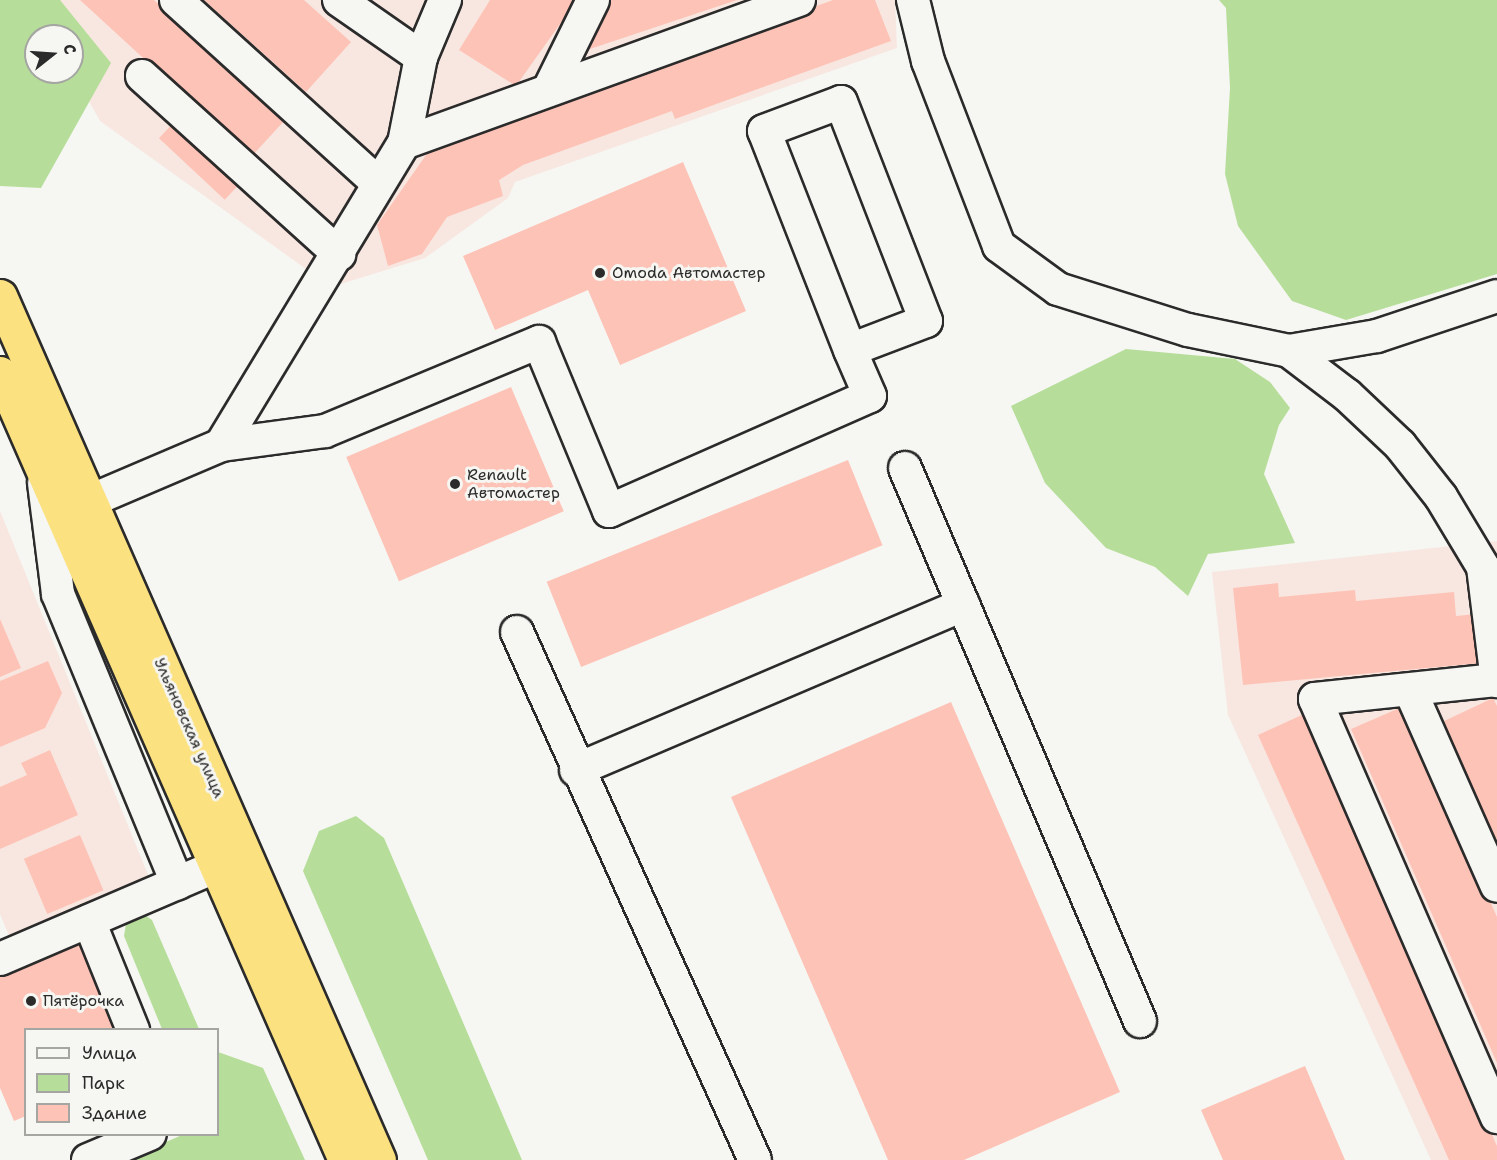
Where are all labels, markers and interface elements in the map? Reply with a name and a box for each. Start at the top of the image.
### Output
north arrow [24,24,84,84]
text: С [58,41,81,57]
place label: Omoda Автомастер [612,263,765,283]
marker: Omoda Автомастер [593,266,607,280]
place label: Renault Автомастер [467,465,560,503]
marker: Renault Автомастер [448,477,462,491]
street label: Ульяновская улица [150,655,228,801]
place label: Пятёрочка [43,991,124,1011]
marker: Пятёрочка [24,994,38,1008]
legend [24,1028,219,1136]
text: Улица [82,1041,136,1065]
text: Парк [82,1071,125,1095]
text: Здание [82,1101,147,1125]

